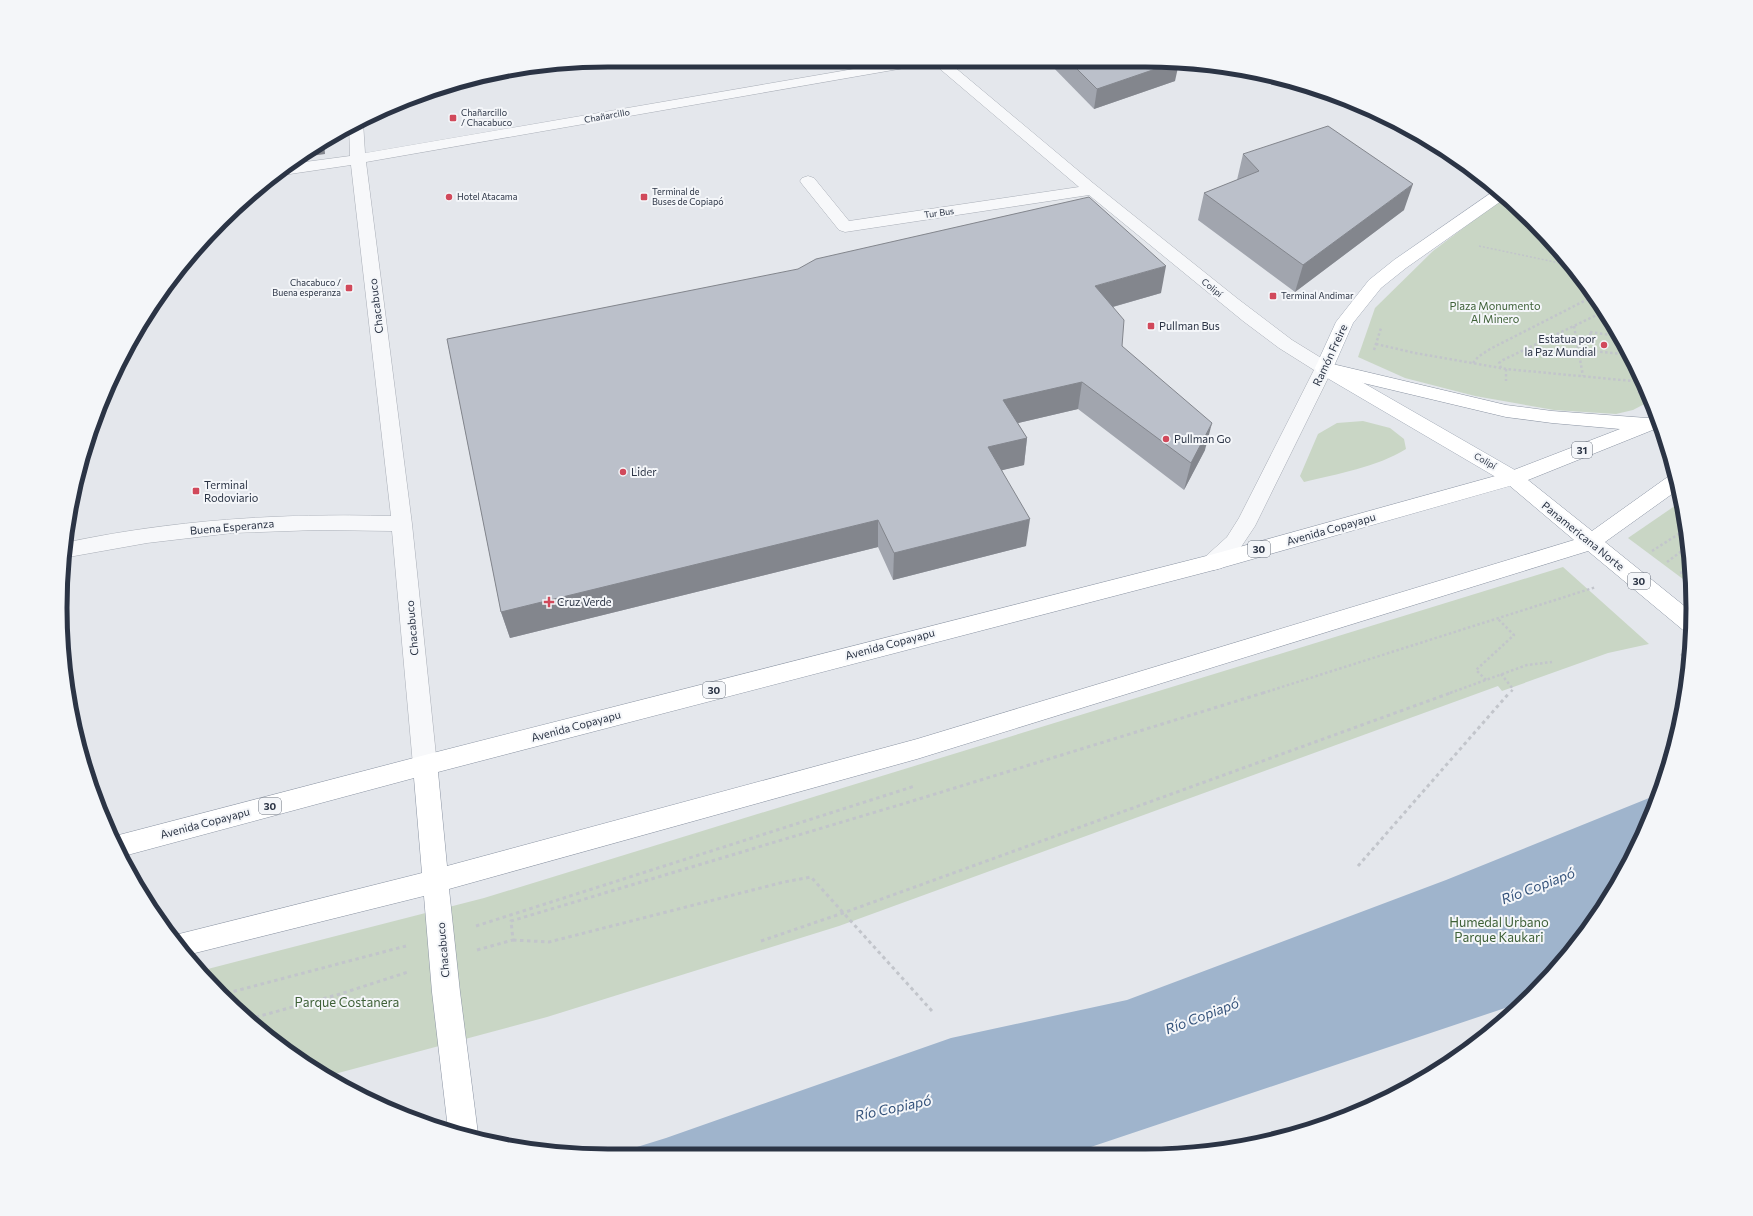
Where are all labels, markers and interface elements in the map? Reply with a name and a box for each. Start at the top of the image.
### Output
street label: Chañarcillo [583,106,631,125]
place label: Chañarcillo / Chacabuco [461,107,512,128]
marker: Chañarcillo / Chacabuco [448,113,458,123]
place label: Terminal de Buses de Copiapó [652,186,724,207]
place label: Hotel Atacama [457,191,518,202]
marker: Hotel Atacama [444,192,454,202]
marker: Terminal de Buses de Copiapó [639,192,649,202]
street label: Tur Bus [923,205,955,220]
street label: Colipí [1200,276,1226,300]
place label: Chacabuco / Buena esperanza [272,277,341,298]
street label: Chacabuco [366,277,385,334]
marker: Chacabuco / Buena esperanza [344,283,354,293]
place label: Terminal Andimar [1281,290,1354,301]
marker: Terminal Andimar [1268,291,1278,301]
park label: Plaza Monumento Al Minero [1449,299,1541,325]
place label: Pullman Bus [1159,319,1220,332]
marker: Pullman Bus [1146,321,1156,331]
street label: Ramón Freire [1310,322,1350,388]
place label: Estatua por la Paz Mundial [1524,332,1597,358]
marker: Estatua por la Paz Mundial [1599,340,1609,350]
place label: Pullman Go [1174,432,1231,445]
marker: Pullman Go [1161,434,1171,444]
road number: 31 [1572,442,1592,458]
street label: Colipí [1472,450,1499,472]
place label: Lider [631,465,657,478]
marker: Lider [618,467,628,477]
place label: Terminal Rodoviario [204,478,259,504]
marker: Terminal Rodoviario [191,486,201,496]
street label: Panamericana Norte [1540,498,1627,573]
street label: Avenida Copayapu [1285,510,1377,547]
street label: Buena Esperanza [189,516,275,537]
road number: 30 [1248,541,1270,557]
road number: 30 [1628,573,1650,589]
place label: Cruz Verde [557,595,612,608]
marker: Cruz Verde [544,597,554,607]
street label: Chacabuco [403,599,420,656]
street label: Avenida Copayapu [844,625,936,662]
road number: 30 [703,682,725,698]
street label: Avenida Copayapu [530,707,622,744]
road number: 30 [259,798,281,814]
street label: Avenida Copayapu [159,804,251,841]
water label: Río Copiapó [1498,864,1577,907]
park label: Humedal Urbano Parque Kaukari [1449,914,1549,945]
street label: Chacabuco [434,921,451,978]
park label: Parque Costanera [295,994,399,1010]
water label: Río Copiapó [1162,994,1241,1037]
water label: Río Copiapó [853,1091,933,1124]

